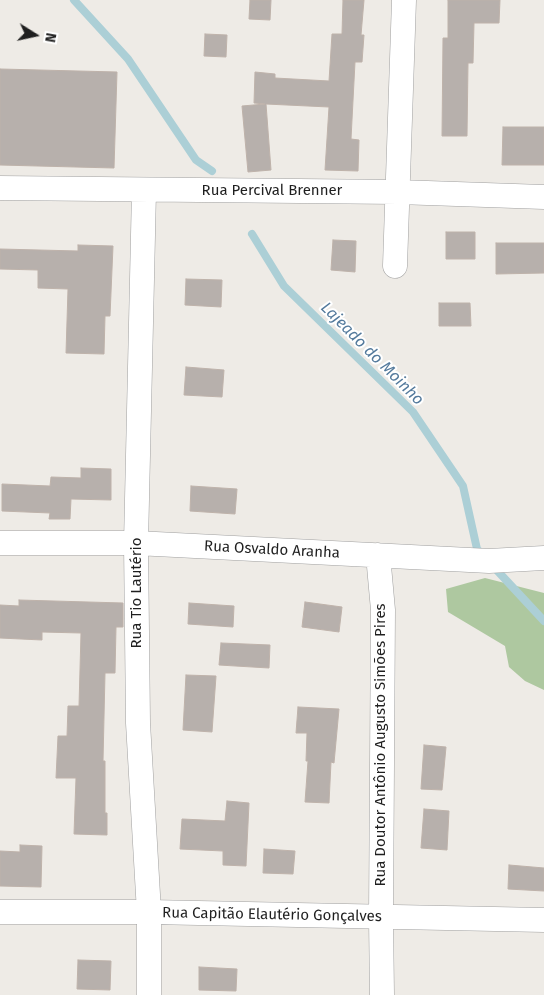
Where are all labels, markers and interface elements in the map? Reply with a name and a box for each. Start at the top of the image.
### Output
north arrow [10,10,60,60]
text: N [41,32,59,44]
street label: Rua Percival Brenner [202,182,342,200]
water label: Lajeado do Moinho [316,298,428,410]
street label: Rua Tio Lautério [128,537,146,649]
street label: Rua Osvaldo Aranha [204,537,340,563]
street label: Rua Doutor Antônio Augusto Simões Pires [372,603,390,887]
street label: Rua Capitão Elautério Gonçalves [162,904,382,926]

